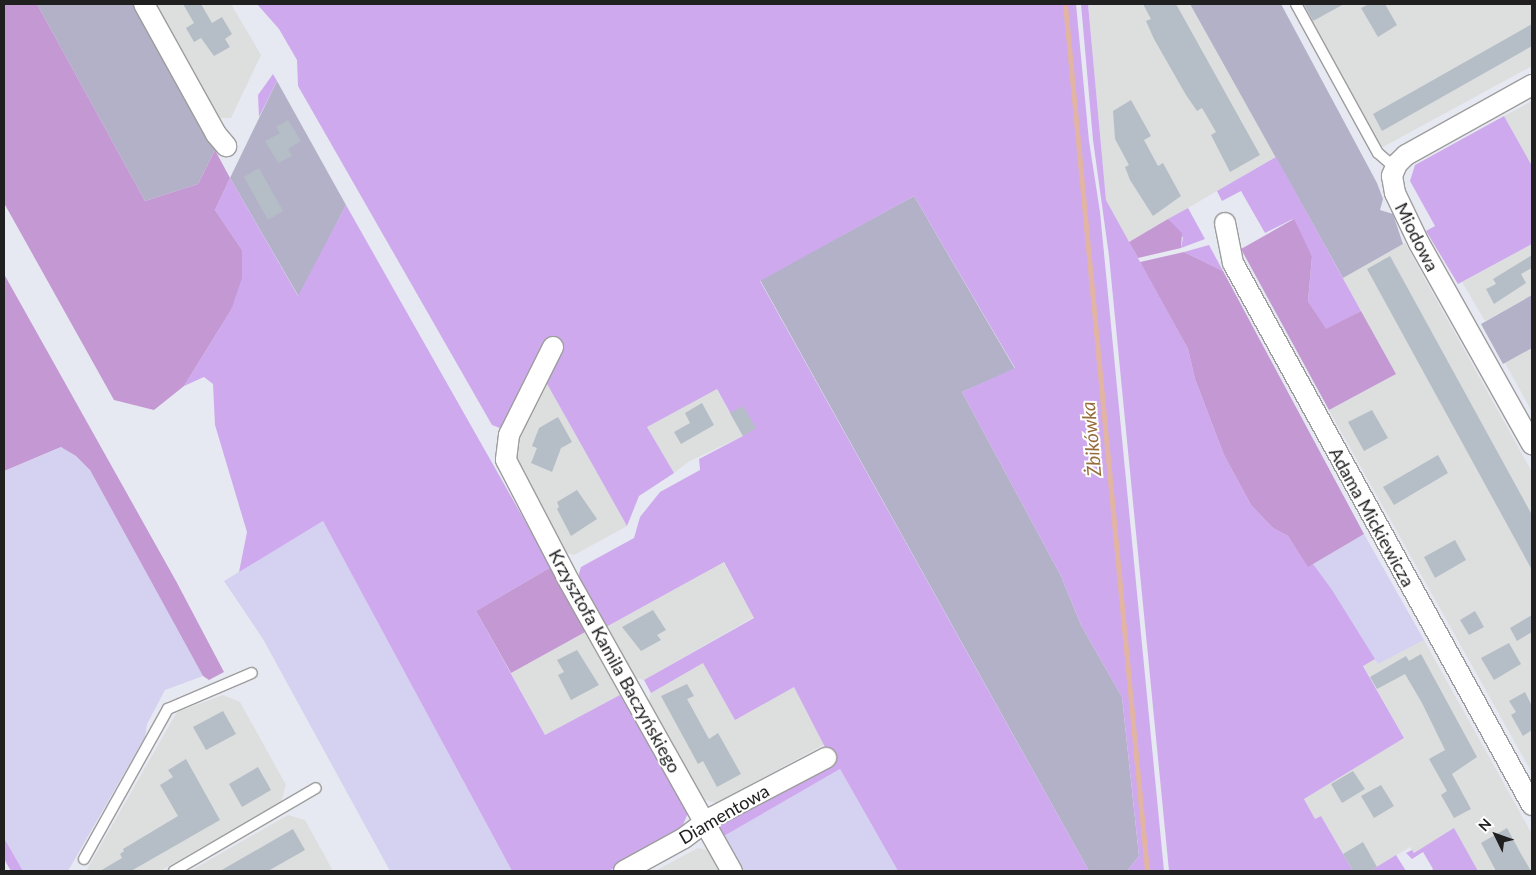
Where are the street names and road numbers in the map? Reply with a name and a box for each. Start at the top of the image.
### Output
street label: Miodowa [1391,199,1443,275]
street label: Adama Mickiewicza [1325,444,1419,590]
street label: Krzysztofa Kamila Baczyńskiego [544,545,686,777]
street label: Diamentowa [675,780,773,848]

